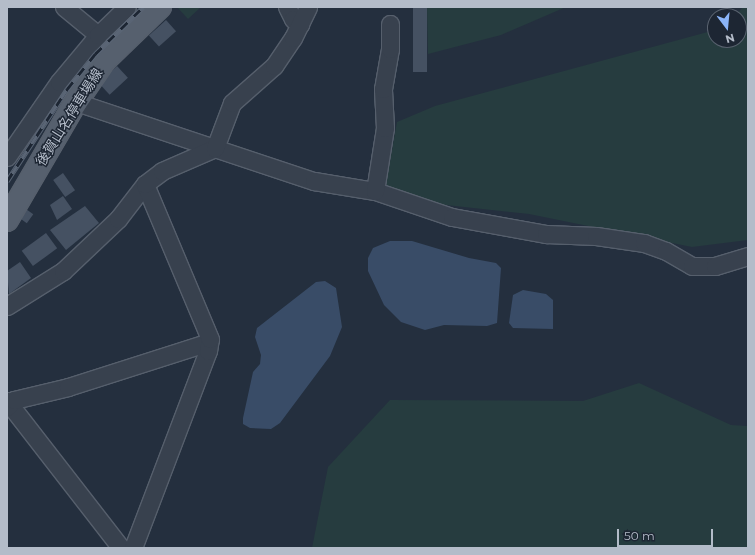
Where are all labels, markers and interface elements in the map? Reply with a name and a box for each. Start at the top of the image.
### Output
north arrow [707,8,747,48]
text: N [724,31,736,47]
street label: 後賀山名停車場線 [32,65,106,169]
scale bar [619,521,715,547]
text: 50 m [624,528,655,543]

